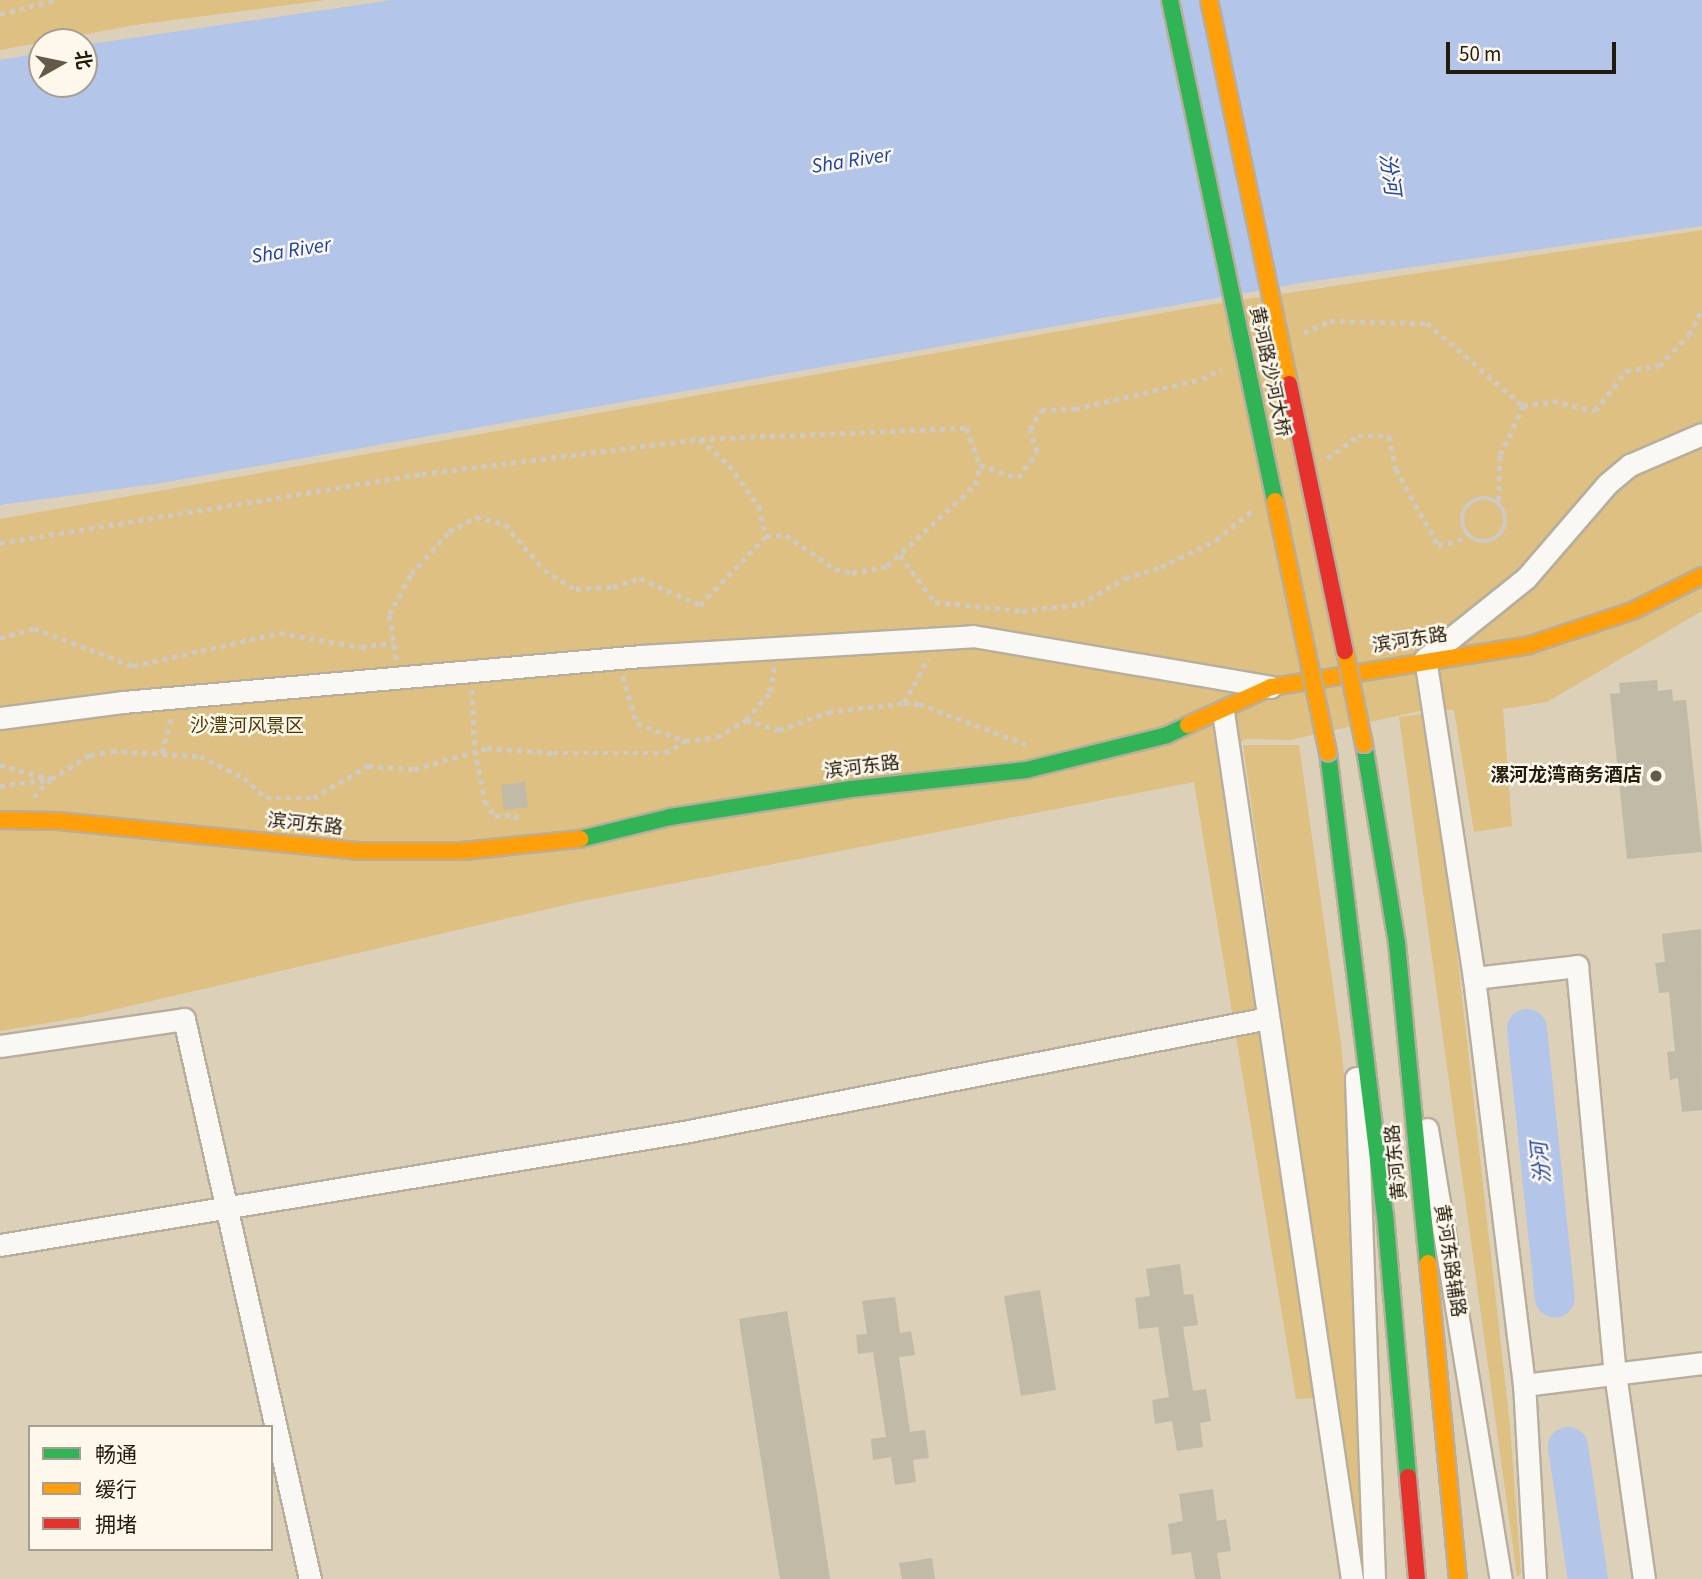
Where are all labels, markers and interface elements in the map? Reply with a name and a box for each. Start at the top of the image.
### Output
north arrow [28,28,98,98]
scale bar [1450,28,1620,72]
text: 50 m [1459,39,1501,69]
text: 北 [67,48,97,71]
water label: Sha River [809,141,893,179]
water label: 汾河 [1375,151,1405,197]
water label: Sha River [249,231,333,269]
street label: 黄河路沙河大桥 [1244,305,1294,439]
street label: 滨河东路 [1371,624,1449,658]
park label: 沙澧河风景区 [190,716,304,738]
street label: 滨河东路 [823,752,901,784]
place label: 漯河龙湾商务酒店 [1490,765,1642,787]
marker: 漯河龙湾商务酒店 [1648,768,1664,784]
street label: 滨河东路 [266,810,344,840]
street label: 黄河东路 [1382,1123,1412,1201]
water label: 汾河 [1526,1141,1556,1185]
street label: 黄河东路辅路 [1429,1203,1469,1319]
legend [28,1425,273,1551]
text: 畅通 [95,1440,137,1470]
text: 缓行 [95,1475,137,1505]
text: 拥堵 [95,1510,137,1540]

